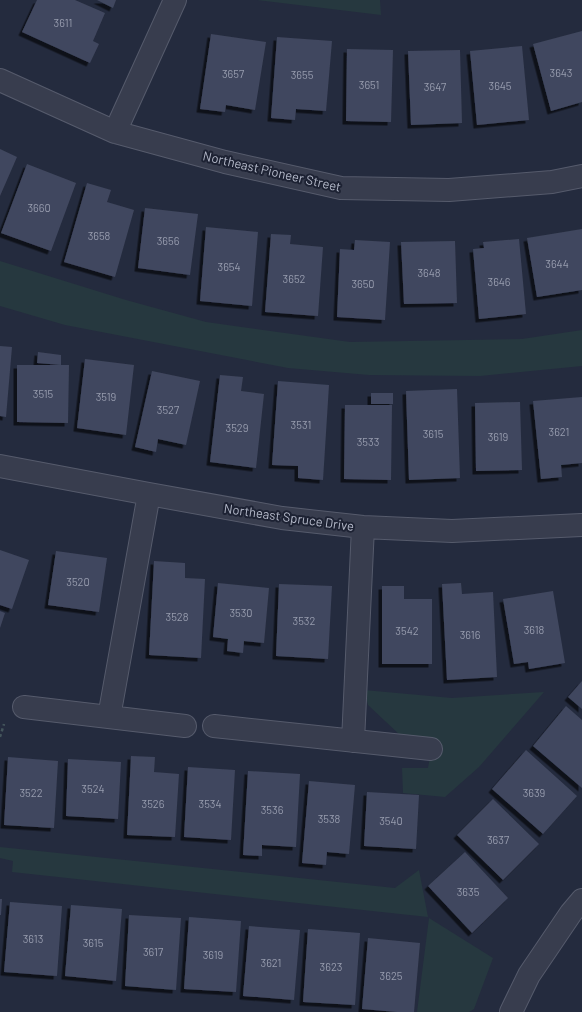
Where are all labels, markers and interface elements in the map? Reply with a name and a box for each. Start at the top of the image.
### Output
house number: 3611 [54,16,72,29]
house number: 3643 [549,66,573,79]
house number: 3657 [222,67,244,80]
house number: 3655 [291,68,314,81]
house number: 3651 [359,78,379,91]
house number: 3645 [488,79,512,92]
house number: 3647 [424,80,446,93]
street label: Northeast Pioneer Street [201,147,343,195]
house number: 3660 [27,201,51,214]
house number: 3658 [88,229,111,242]
house number: 3656 [157,234,180,247]
house number: 3644 [545,257,569,270]
house number: 3654 [217,260,241,273]
house number: 3648 [417,266,441,279]
house number: 3652 [283,272,306,285]
house number: 3646 [487,275,511,288]
house number: 3650 [351,277,375,290]
house number: 3515 [33,387,54,400]
house number: 3519 [96,390,117,403]
house number: 3527 [157,403,179,416]
house number: 3531 [291,418,311,431]
house number: 3529 [226,421,249,434]
house number: 3621 [549,425,569,438]
house number: 3615 [423,427,444,440]
house number: 3619 [488,430,509,443]
house number: 3533 [357,435,379,448]
street label: Northeast Spruce Drive [223,500,355,534]
house number: 3520 [66,575,90,588]
house number: 3530 [229,606,253,619]
house number: 3528 [166,610,189,623]
house number: 3532 [293,614,316,627]
house number: 3618 [524,623,545,636]
house number: 3542 [395,624,419,637]
house number: 3616 [460,628,481,641]
house number: 3524 [81,782,105,795]
house number: 3522 [19,786,43,799]
house number: 3639 [523,786,546,799]
house number: 3526 [142,797,165,810]
house number: 3534 [198,797,222,810]
house number: 3536 [261,803,284,816]
house number: 3538 [318,812,341,825]
house number: 3540 [379,814,403,827]
house number: 3637 [487,833,509,846]
house number: 3635 [457,885,480,898]
house number: 3613 [23,932,43,945]
house number: 3615 [83,936,104,949]
house number: 3617 [143,945,163,958]
house number: 3619 [203,948,224,961]
house number: 3621 [261,956,281,969]
house number: 3623 [320,960,342,973]
house number: 3625 [380,969,403,982]

